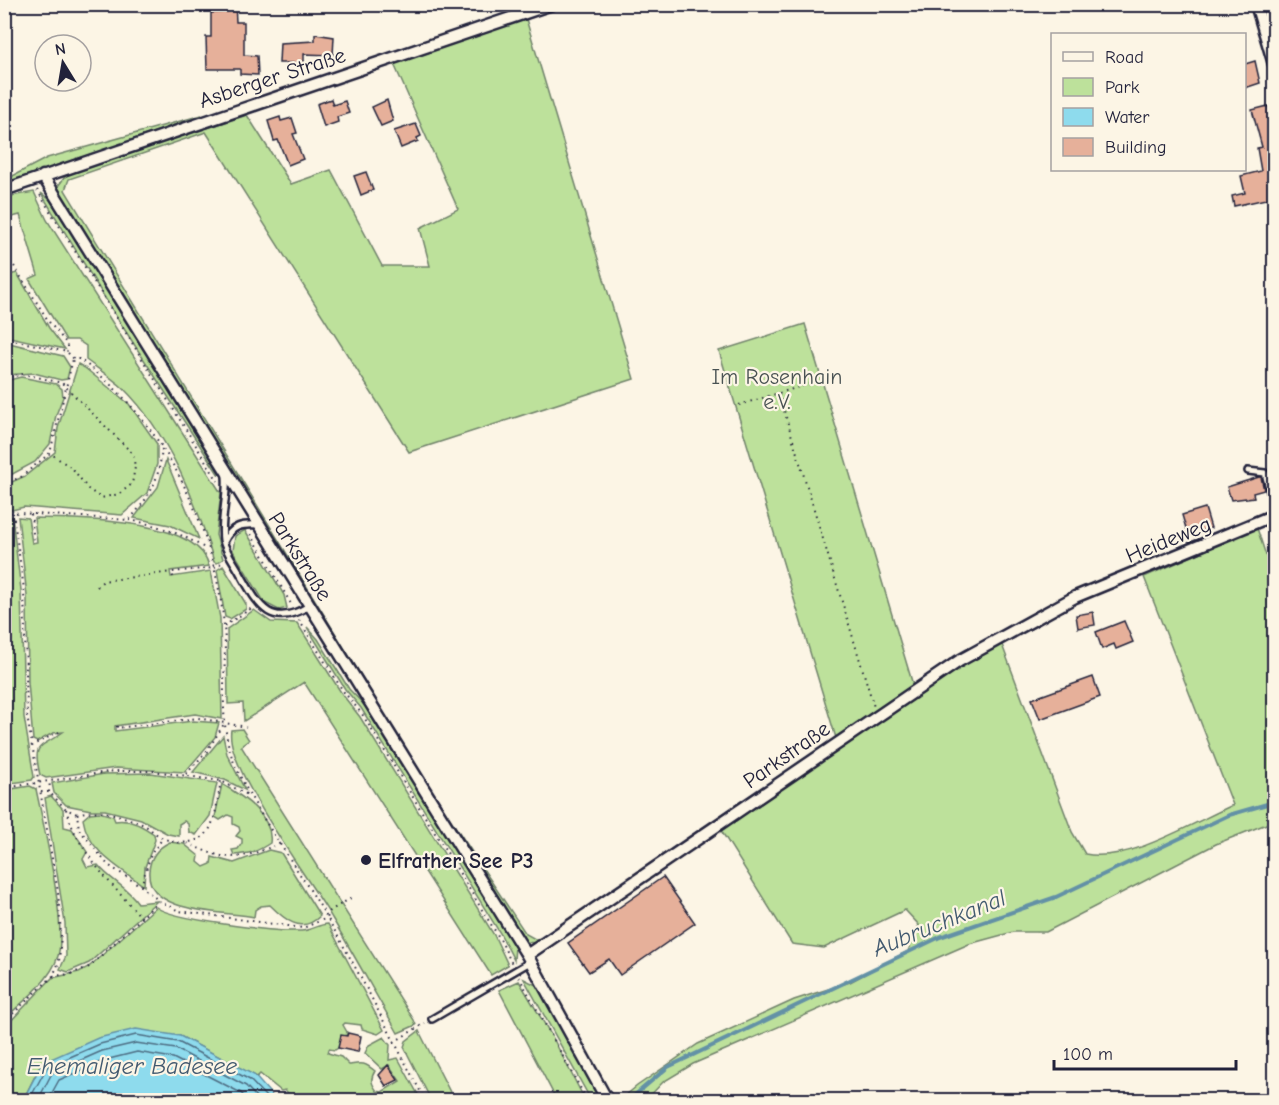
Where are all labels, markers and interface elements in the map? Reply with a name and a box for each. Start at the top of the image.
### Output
north arrow [33,33,93,93]
legend [1051,33,1246,171]
text: N [53,39,67,59]
street label: Asberger Straße [196,42,349,114]
text: Road [1105,47,1144,68]
text: Park [1105,77,1140,98]
text: Water [1105,107,1150,128]
text: Building [1105,137,1167,158]
park label: Im Rosenhain e.V. [711,364,843,415]
street label: Parkstraße [263,507,338,606]
street label: Heideweg [1122,511,1215,569]
street label: Parkstraße [738,716,835,794]
place label: Elfrather See P3 [378,848,533,874]
marker: Elfrather See P3 [359,853,373,867]
water label: Aubruchkanal [867,883,1010,963]
scale bar [1054,1033,1236,1071]
text: 100 m [1063,1044,1113,1065]
water label: Ehemaliger Badesee [27,1052,237,1080]

